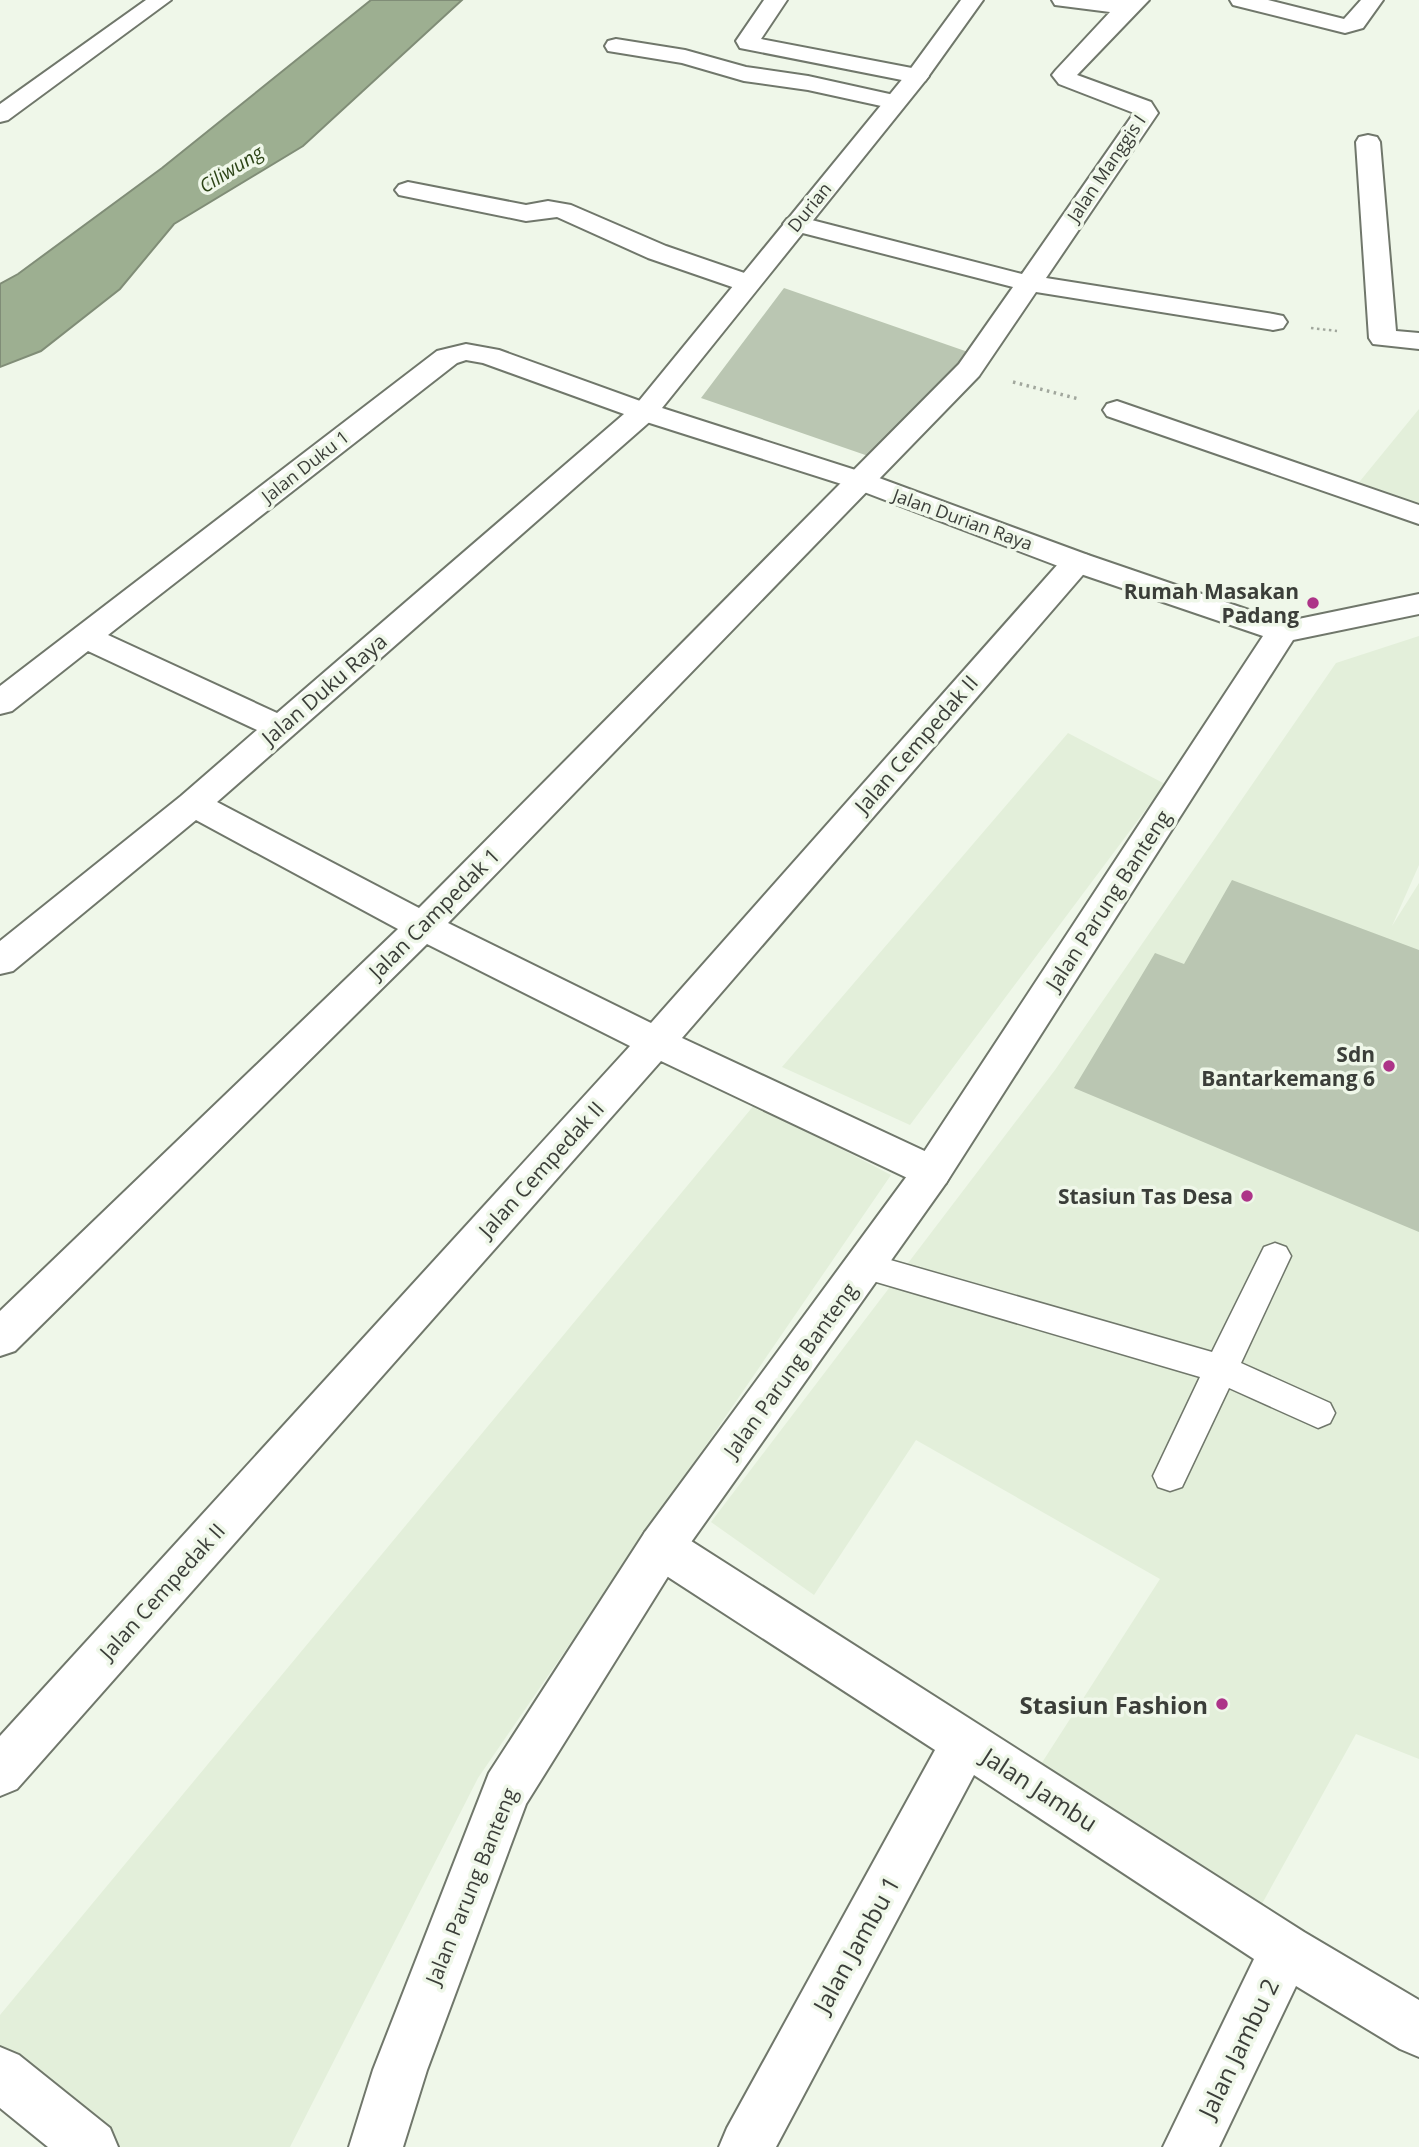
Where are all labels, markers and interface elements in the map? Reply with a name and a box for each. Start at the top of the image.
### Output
street label: Jalan Manggis I [1060,110,1151,228]
water label: Ciliwung [194,139,269,199]
street label: Durian [782,177,836,237]
street label: Jalan Duku 1 [255,424,354,509]
street label: Jalan Durian Raya [888,482,1036,555]
place label: Rumah Masakan Padang [1124,577,1299,629]
marker: Rumah Masakan Padang [1305,595,1321,611]
street label: Jalan Duku Raya [254,627,392,752]
street label: Jalan Cempedak II [847,669,984,821]
street label: Jalan Parung Banteng [1038,804,1177,997]
street label: Jalan Campedak 1 [361,841,506,986]
place label: Sdn Bantarkemang 6 [1201,1040,1375,1092]
marker: Sdn Bantarkemang 6 [1381,1058,1397,1074]
street label: Jalan Cempedak II [471,1095,610,1245]
place label: Stasiun Tas Desa [1058,1182,1233,1210]
marker: Stasiun Tas Desa [1239,1188,1255,1204]
street label: Jalan Parung Banteng [716,1277,863,1465]
street label: Jalan Cempedak II [92,1517,231,1667]
place label: Stasiun Fashion [1020,1688,1208,1721]
marker: Stasiun Fashion [1214,1696,1230,1712]
street label: Jalan Jambu [974,1738,1104,1839]
street label: Jalan Parung Banteng [418,1783,523,1990]
street label: Jalan Jambu 1 [804,1870,907,2020]
street label: Jalan Jambu 2 [1189,1973,1286,2125]

